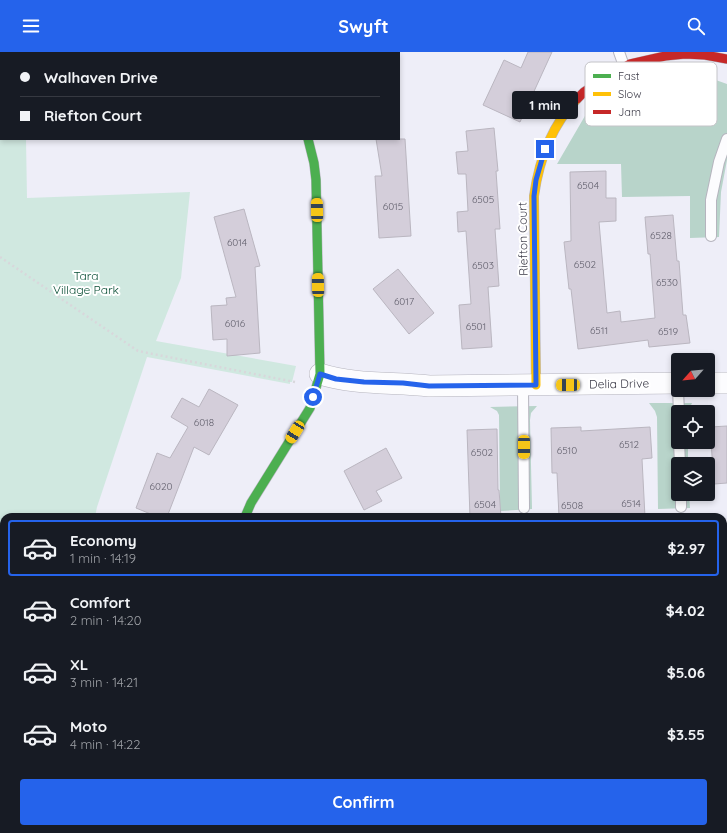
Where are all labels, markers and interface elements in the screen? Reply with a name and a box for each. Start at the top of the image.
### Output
icon: menu [20,15,42,37]
text: Swyft [338,15,389,38]
icon: search [685,15,707,37]
legend [585,62,717,126]
text: Walhaven Drive [44,68,158,87]
text: Fast [618,69,640,83]
text: Slow [618,87,642,101]
callout: 1 min [512,91,578,119]
text: 1 min [529,97,561,113]
text: Jam [618,105,641,119]
text: Riefton Court [44,106,142,125]
route end [536,140,554,158]
house number: 6504 [577,179,599,192]
house number: 6505 [472,193,494,206]
car [311,198,323,222]
house number: 6015 [383,200,403,213]
street label: Riefton Court [514,202,531,276]
house number: 6528 [650,229,672,242]
house number: 6014 [227,236,247,249]
house number: 6502 [574,258,597,271]
house number: 6503 [472,259,494,272]
park label: Tara Village Park [53,268,119,297]
car [312,273,324,297]
house number: 6530 [656,276,678,289]
house number: 6017 [394,295,414,308]
house number: 6016 [225,317,246,330]
house number: 6501 [466,320,486,333]
house number: 6511 [590,324,608,337]
house number: 6519 [658,325,678,338]
north arrow [671,353,715,397]
map controls [671,353,715,501]
street label: Delia Drive [589,375,649,392]
car [556,379,580,391]
route start [304,388,322,406]
button: locate [671,405,715,449]
house number: 6018 [194,416,214,429]
car [284,419,306,445]
car [518,435,530,459]
house number: 6512 [619,438,639,451]
house number: 6510 [557,444,577,457]
house number: 6502 [471,446,494,459]
button: layers [671,457,715,501]
house number: 6020 [150,480,172,493]
house number: 6514 [621,497,641,510]
house number: 6504 [474,498,496,511]
house number: 6508 [561,499,583,512]
icon: car [22,530,58,566]
text: Economy [70,531,137,550]
text: $2.97 [667,539,705,558]
text: 1 min · 14:19 [70,550,136,566]
icon: car [22,592,58,628]
text: Comfort [70,593,131,612]
text: $4.02 [666,601,705,620]
text: 2 min · 14:20 [70,612,141,628]
icon: car [22,654,58,690]
text: XL [70,655,88,674]
text: $5.06 [667,663,705,682]
text: 3 min · 14:21 [70,674,138,690]
icon: car [22,716,58,752]
text: Moto [70,717,107,736]
text: $3.55 [667,725,705,744]
text: 4 min · 14:22 [70,736,141,752]
button: Confirm [20,779,707,825]

